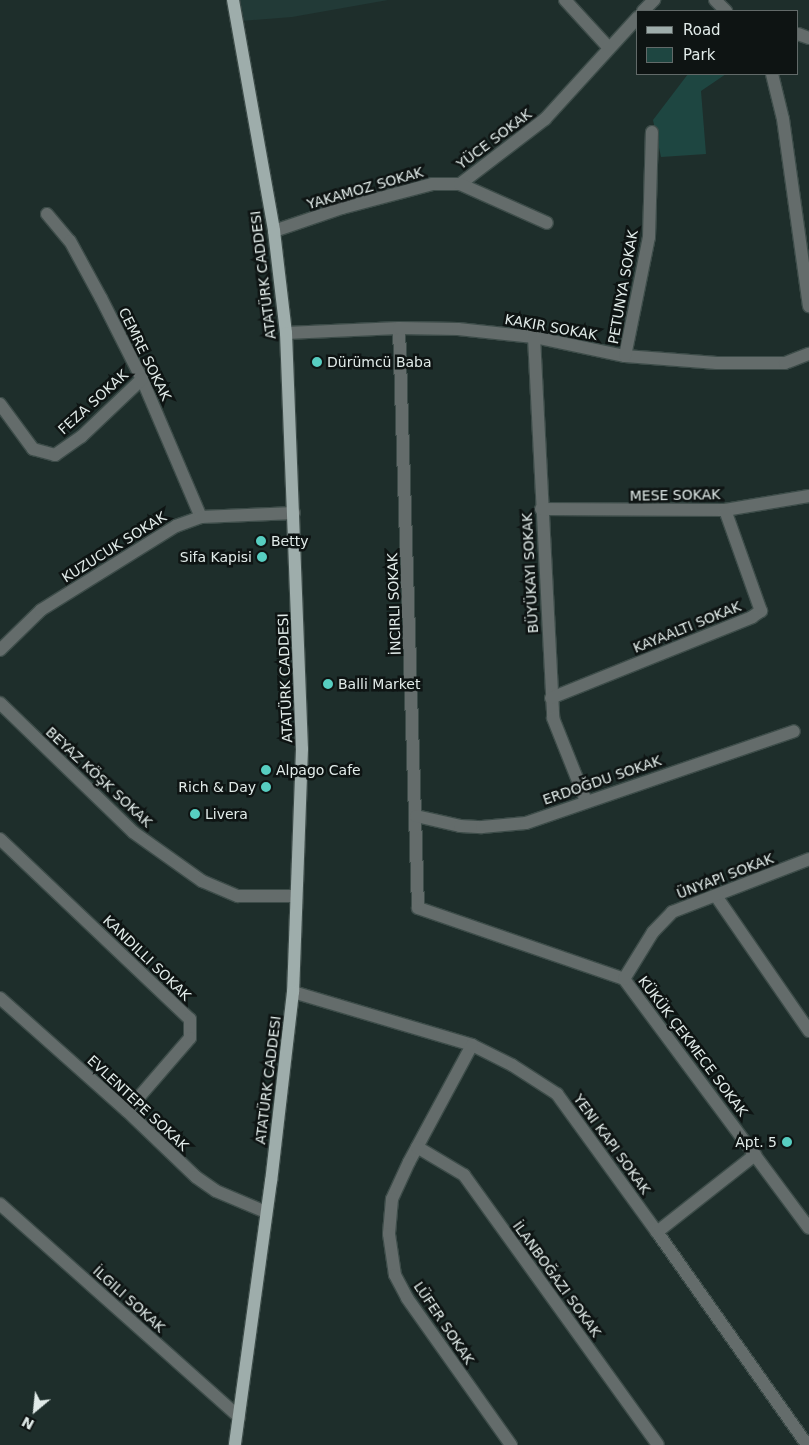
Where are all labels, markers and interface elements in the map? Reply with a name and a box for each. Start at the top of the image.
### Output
legend [636,10,799,75]
text: Road [683,21,721,39]
text: Park [683,46,715,64]
street label: YÜCE SOKAK [453,105,535,173]
street label: YAKAMOZ SOKAK [305,163,425,213]
street label: ATATÜRK CADDESI [247,210,279,340]
street label: PETUNYA SOKAK [605,229,641,345]
street label: CEMRE SOKAK [115,305,175,403]
street label: KAKIR SOKAK [503,311,599,343]
place label: Dürümcü Baba [327,354,432,370]
marker: Dürümcü Baba [311,356,323,368]
street label: FEZA SOKAK [55,366,131,438]
street label: MESE SOKAK [630,486,720,504]
street label: KUZUCUK SOKAK [59,508,169,586]
street label: BÜYÜKAYI SOKAK [518,512,542,634]
place label: Betty [271,533,308,549]
marker: Betty [255,535,267,547]
place label: Sifa Kapisi [180,549,252,565]
marker: Sifa Kapisi [256,551,268,563]
street label: İNCIRLI SOKAK [384,553,404,655]
street label: KAYAALTI SOKAK [631,598,743,656]
street label: ATATÜRK CADDESI [274,613,296,743]
place label: Balli Market [338,676,420,692]
marker: Balli Market [322,678,334,690]
street label: BEYAZ KÖŞK SOKAK [42,723,156,831]
street label: ERDOĞDU SOKAK [541,752,663,808]
place label: Alpago Cafe [276,762,361,778]
marker: Alpago Cafe [260,764,272,776]
place label: Rich & Day [178,779,256,795]
marker: Rich & Day [260,781,272,793]
place label: Livera [205,806,248,822]
marker: Livera [189,808,201,820]
street label: ÜNYAPI SOKAK [674,850,776,902]
street label: KANDILLI SOKAK [100,912,194,1004]
street label: KÜKÜK ÇEKMECE SOKAK [635,973,751,1119]
street label: ATATÜRK CADDESI [252,1015,284,1145]
street label: EVLENTEPE SOKAK [84,1052,192,1154]
street label: YENI KAPI SOKAK [570,1091,654,1197]
place label: Apt. 5 [735,1134,777,1150]
marker: Apt. 5 [781,1136,793,1148]
street label: İLANBOĞAZI SOKAK [509,1218,605,1340]
street label: İLGILI SOKAK [90,1262,168,1336]
street label: LÜFER SOKAK [410,1278,478,1368]
north arrow [10,1385,60,1435]
text: N [19,1413,37,1433]

